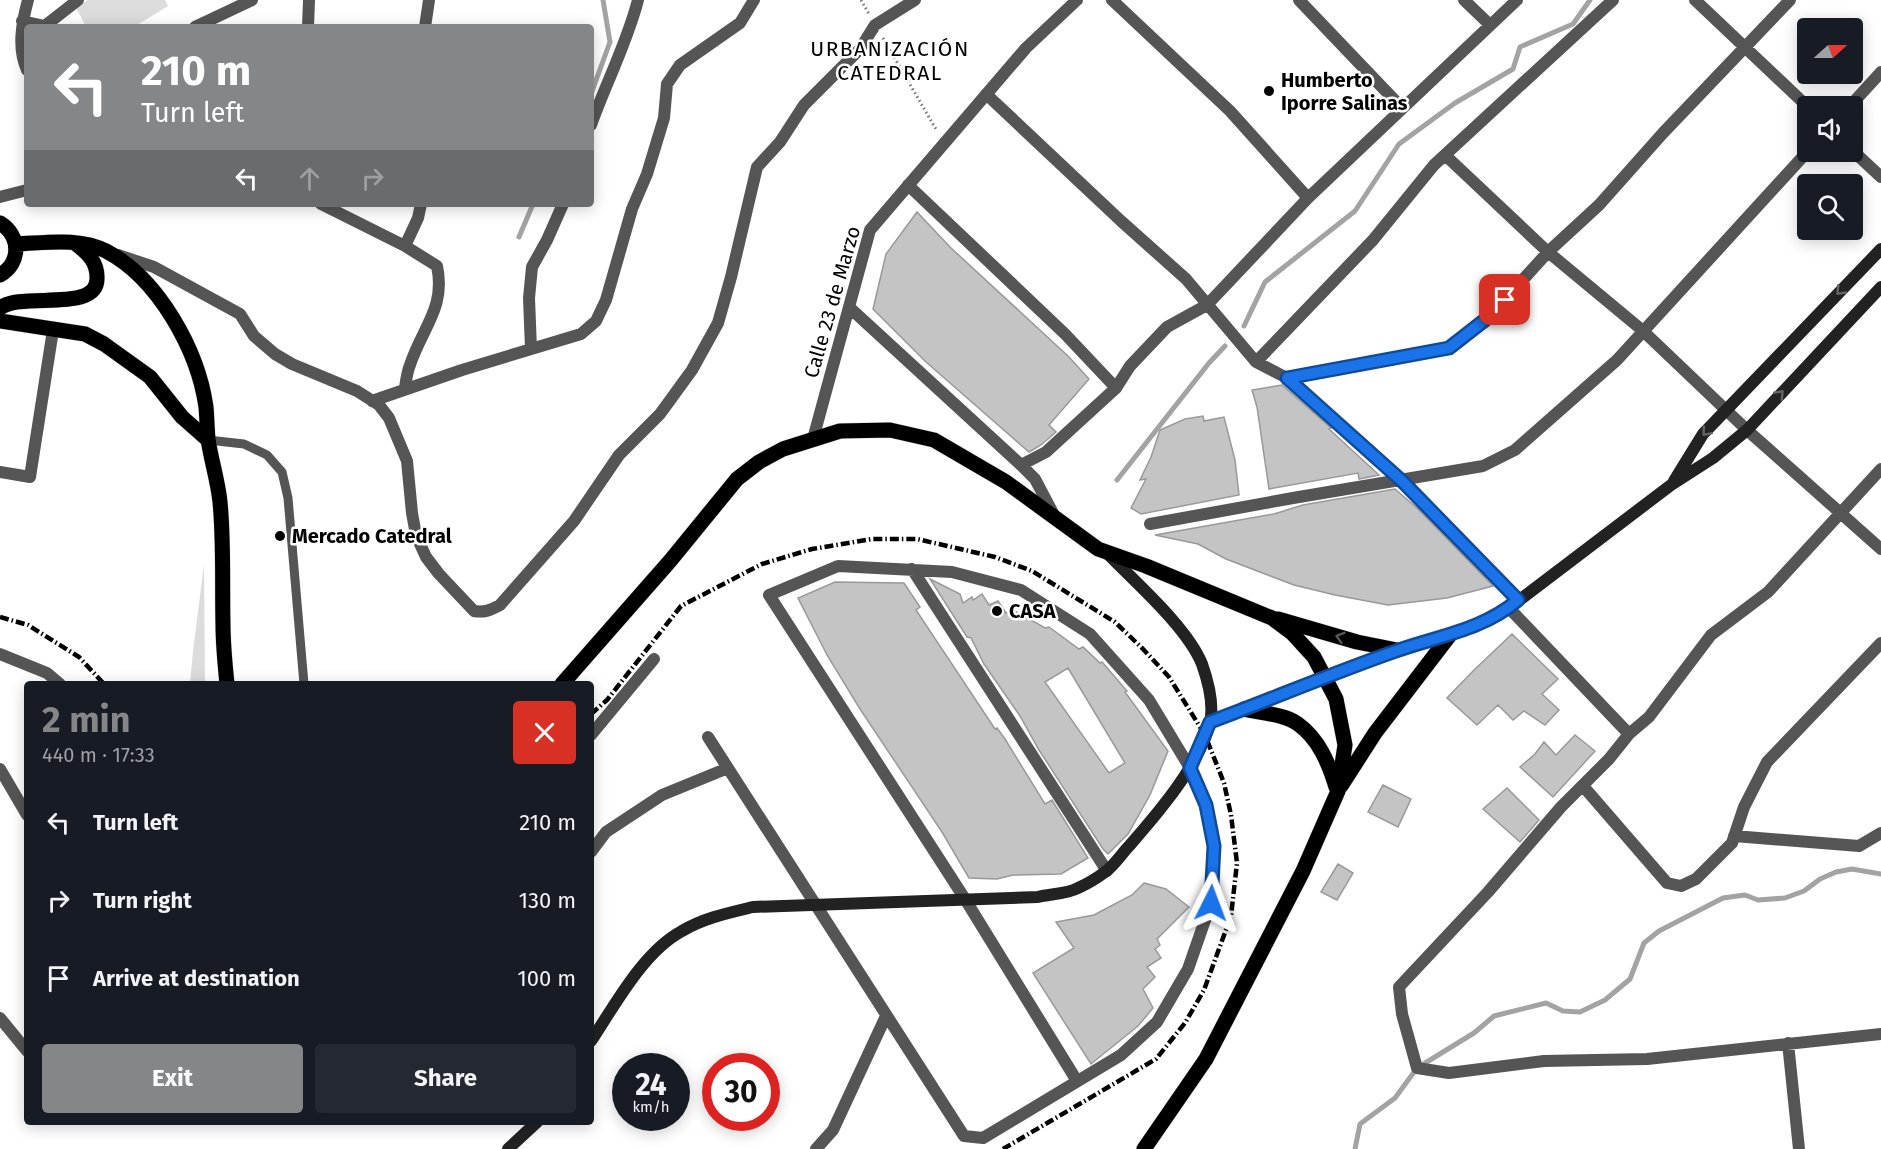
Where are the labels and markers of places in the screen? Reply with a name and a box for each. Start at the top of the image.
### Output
place label: Humberto Iporre Salinas [1281,68,1408,115]
marker: Humberto Iporre Salinas [1262,84,1276,98]
pin [1479,274,1530,325]
place label: Mercado Catedral [292,524,452,548]
marker: Mercado Catedral [273,529,287,543]
place label: CASA [1009,599,1057,623]
marker: CASA [990,604,1004,618]

